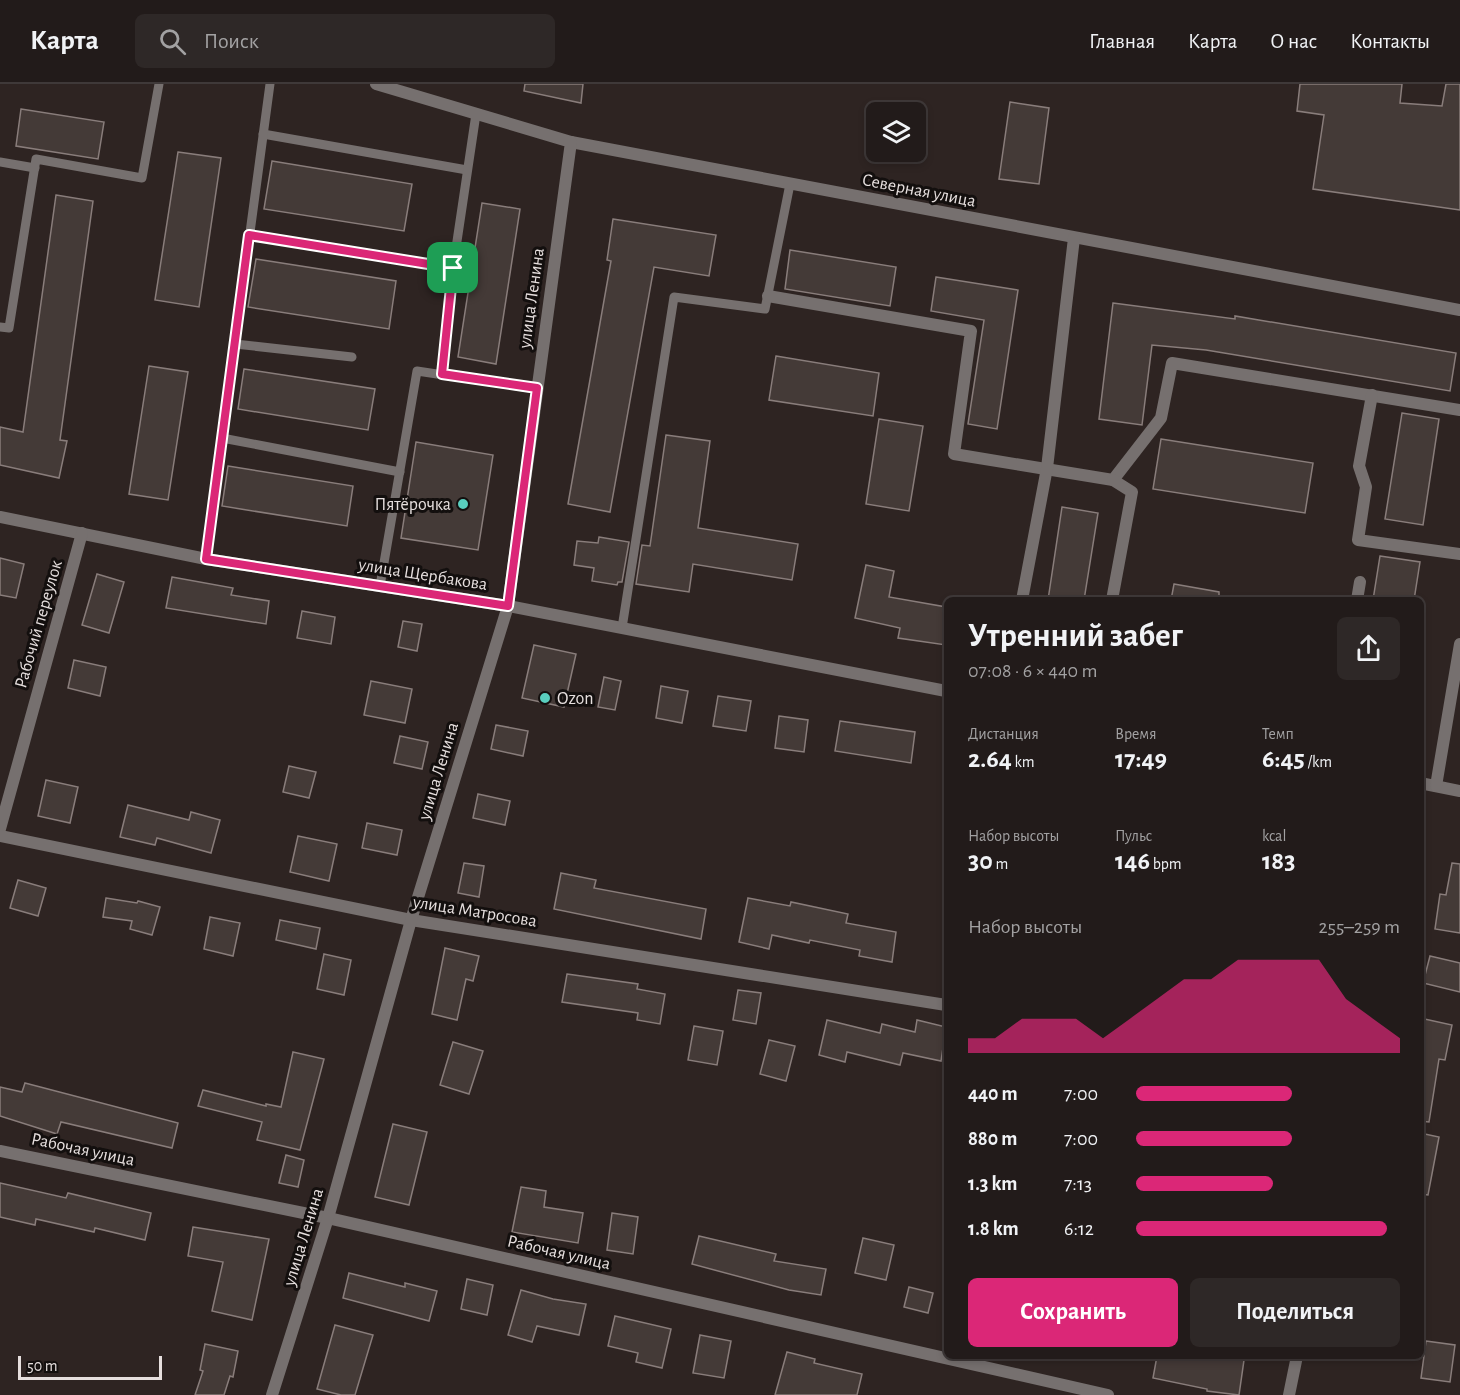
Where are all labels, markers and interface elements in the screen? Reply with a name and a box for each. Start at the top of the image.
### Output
search box [135,14,555,68]
icon: search [156,25,189,58]
text: Карта [30,27,99,55]
text: Поиск [204,30,259,52]
text: Главная [1089,31,1155,52]
text: Карта [1188,31,1237,52]
text: О нас [1270,31,1317,52]
text: Контакты [1350,31,1430,52]
map controls [866,102,926,162]
button: layers [866,102,926,162]
street label: Северная улица [860,171,977,211]
pin [427,242,478,293]
street label: улица Ленина [516,247,548,350]
icon: arrive [436,251,469,284]
place label: Пятёрочка [374,496,451,514]
marker: Пятёрочка [456,497,470,511]
street label: улица Щербакова [356,555,489,594]
street label: Рабочий переулок [11,557,66,690]
button: share [1337,617,1400,680]
text: Утренний забег [968,620,1183,653]
text: 07:08 · 6 × 440 m [968,661,1097,681]
place label: Ozon [557,690,594,708]
marker: Ozon [538,691,552,705]
street label: улица Ленина [415,720,462,823]
text: Дистанция [968,726,1039,742]
text: Время [1115,726,1157,742]
text: Темп [1262,726,1294,742]
text: 2.64 [968,746,1012,772]
text: 17:49 [1115,746,1167,772]
text: 6:45 [1262,746,1305,772]
text: km [1012,754,1035,770]
text: /km [1305,754,1332,770]
text: Набор высоты [968,828,1059,844]
text: Пульс [1115,828,1152,844]
text: kcal [1262,828,1286,844]
text: 30 [968,848,993,874]
text: 146 [1115,848,1150,874]
text: 183 [1262,848,1295,874]
text: m [993,856,1008,872]
text: bpm [1150,856,1182,872]
street label: улица Матросова [411,893,538,931]
text: Набор высоты [968,917,1082,937]
text: 255–259 m [1319,917,1400,937]
text: 440 m [968,1084,1018,1104]
text: 7:00 [1064,1084,1098,1104]
street label: Рабочая улица [29,1129,136,1170]
text: 880 m [968,1129,1017,1149]
text: 7:00 [1064,1129,1098,1149]
text: 1.3 km [968,1174,1017,1194]
text: 7:13 [1064,1174,1092,1194]
street label: улица Ленина [280,1186,327,1289]
text: 1.8 km [968,1219,1019,1239]
text: 6:12 [1064,1219,1094,1239]
street label: Рабочая улица [505,1231,612,1274]
button: Сохранить [968,1278,1178,1347]
button: Поделиться [1190,1278,1400,1347]
scale bar [18,1353,162,1380]
text: 50 m [27,1358,58,1374]

